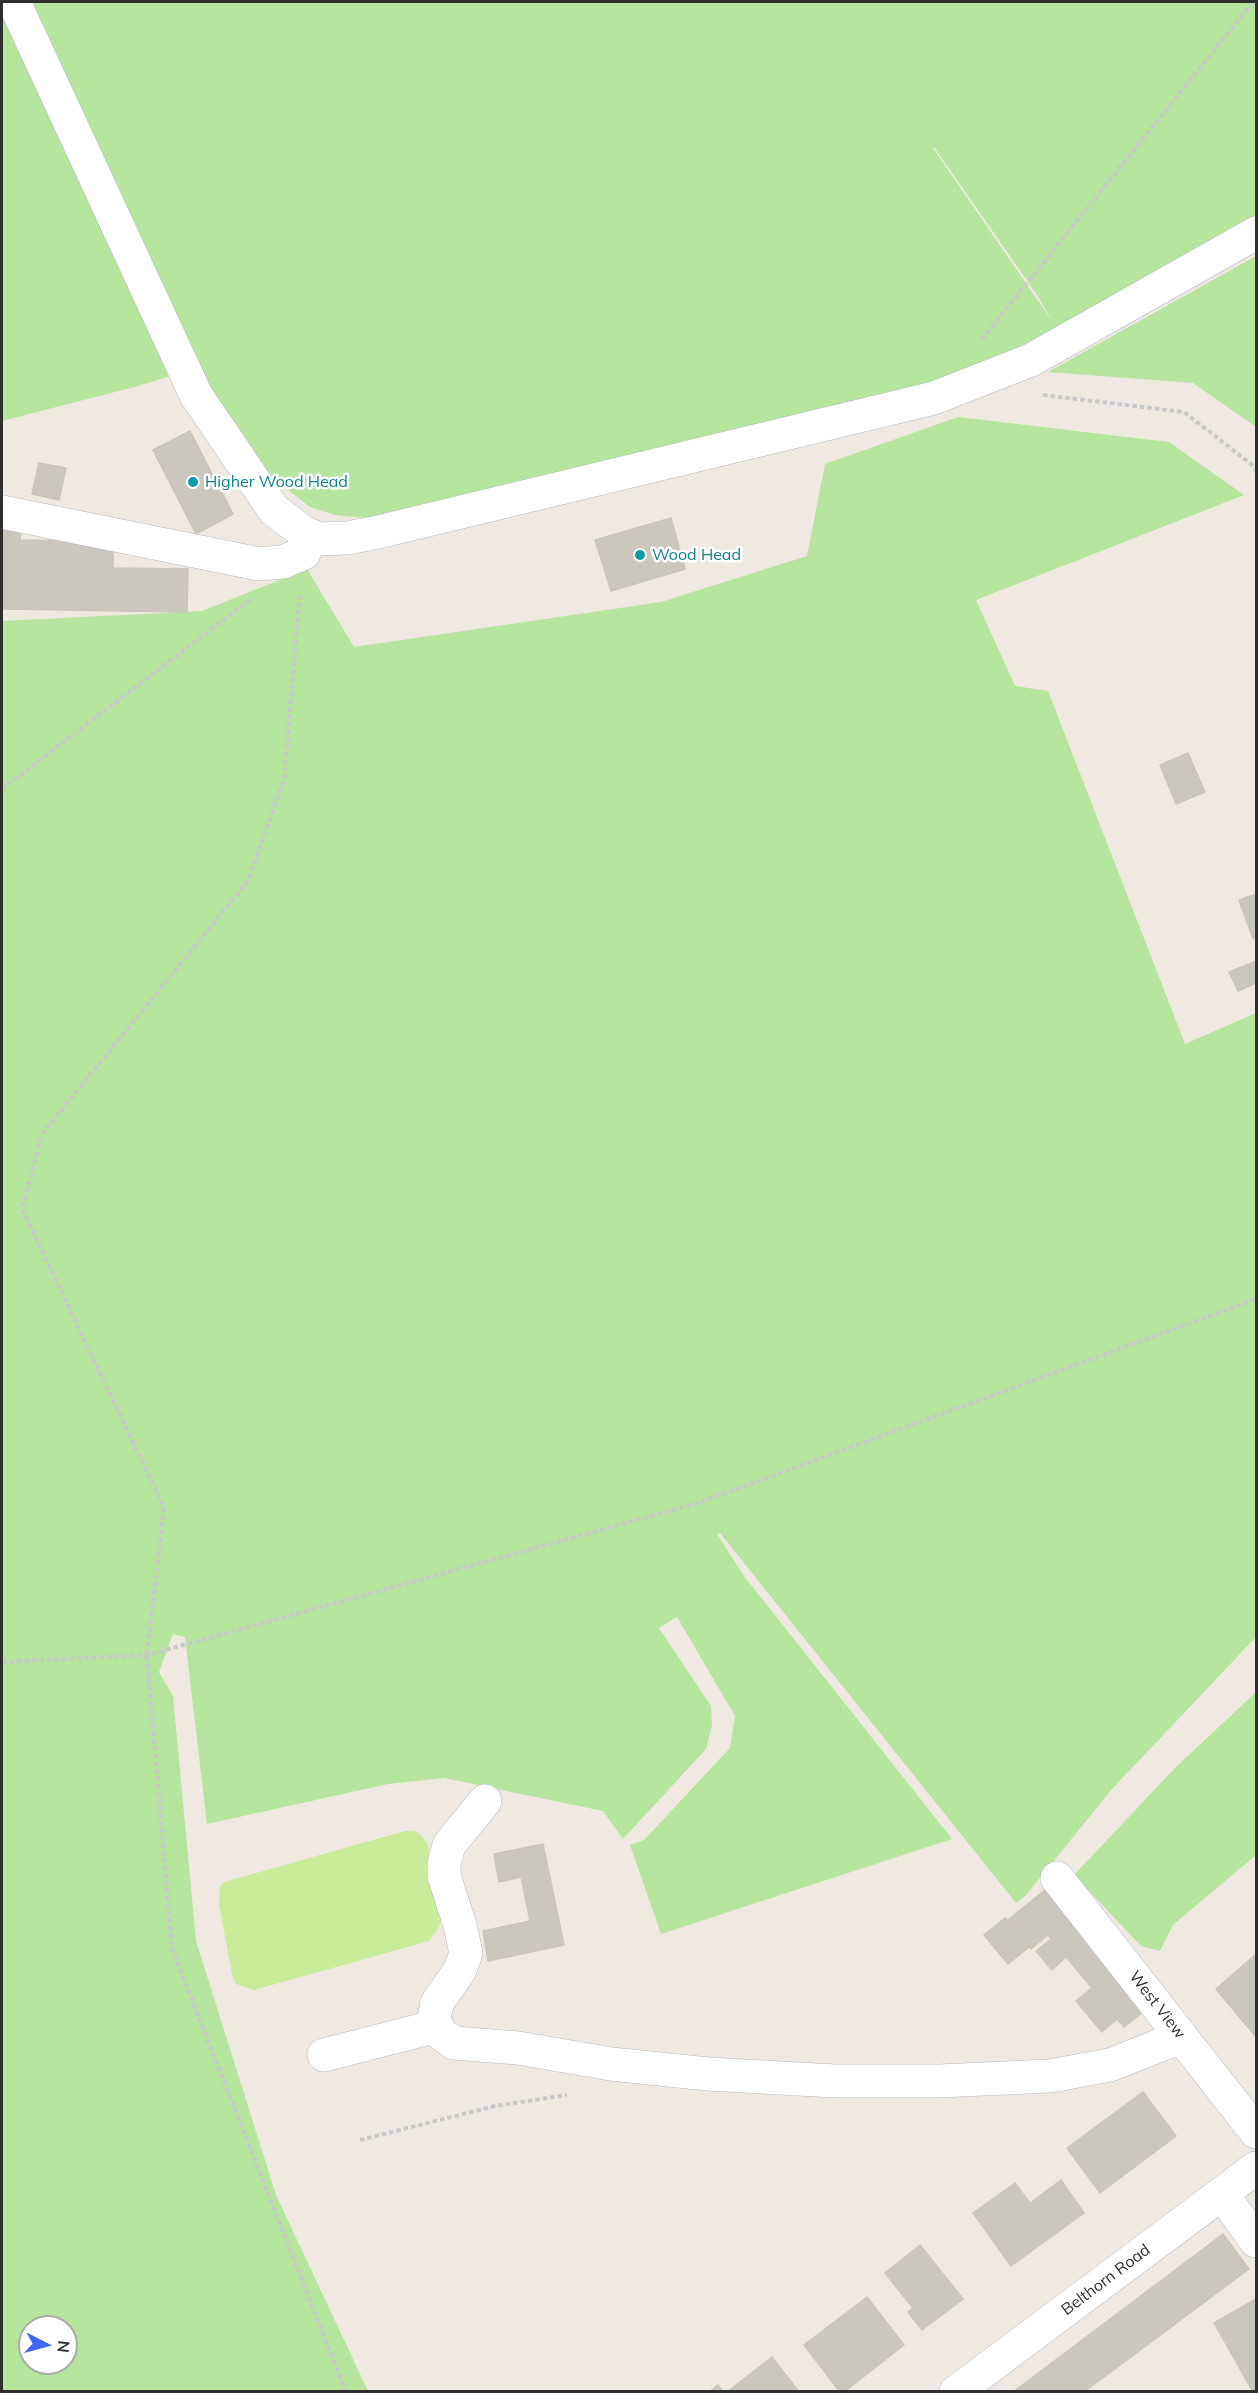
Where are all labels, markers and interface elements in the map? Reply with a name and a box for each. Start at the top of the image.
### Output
place label: Higher Wood Head [205,472,348,492]
marker: Higher Wood Head [186,475,200,489]
place label: Wood Head [652,545,741,565]
marker: Wood Head [633,548,647,562]
street label: West View [1125,1967,1189,2043]
street label: Belthorn Road [1058,2240,1154,2320]
north arrow [18,2315,78,2375]
text: N [53,2340,74,2354]

